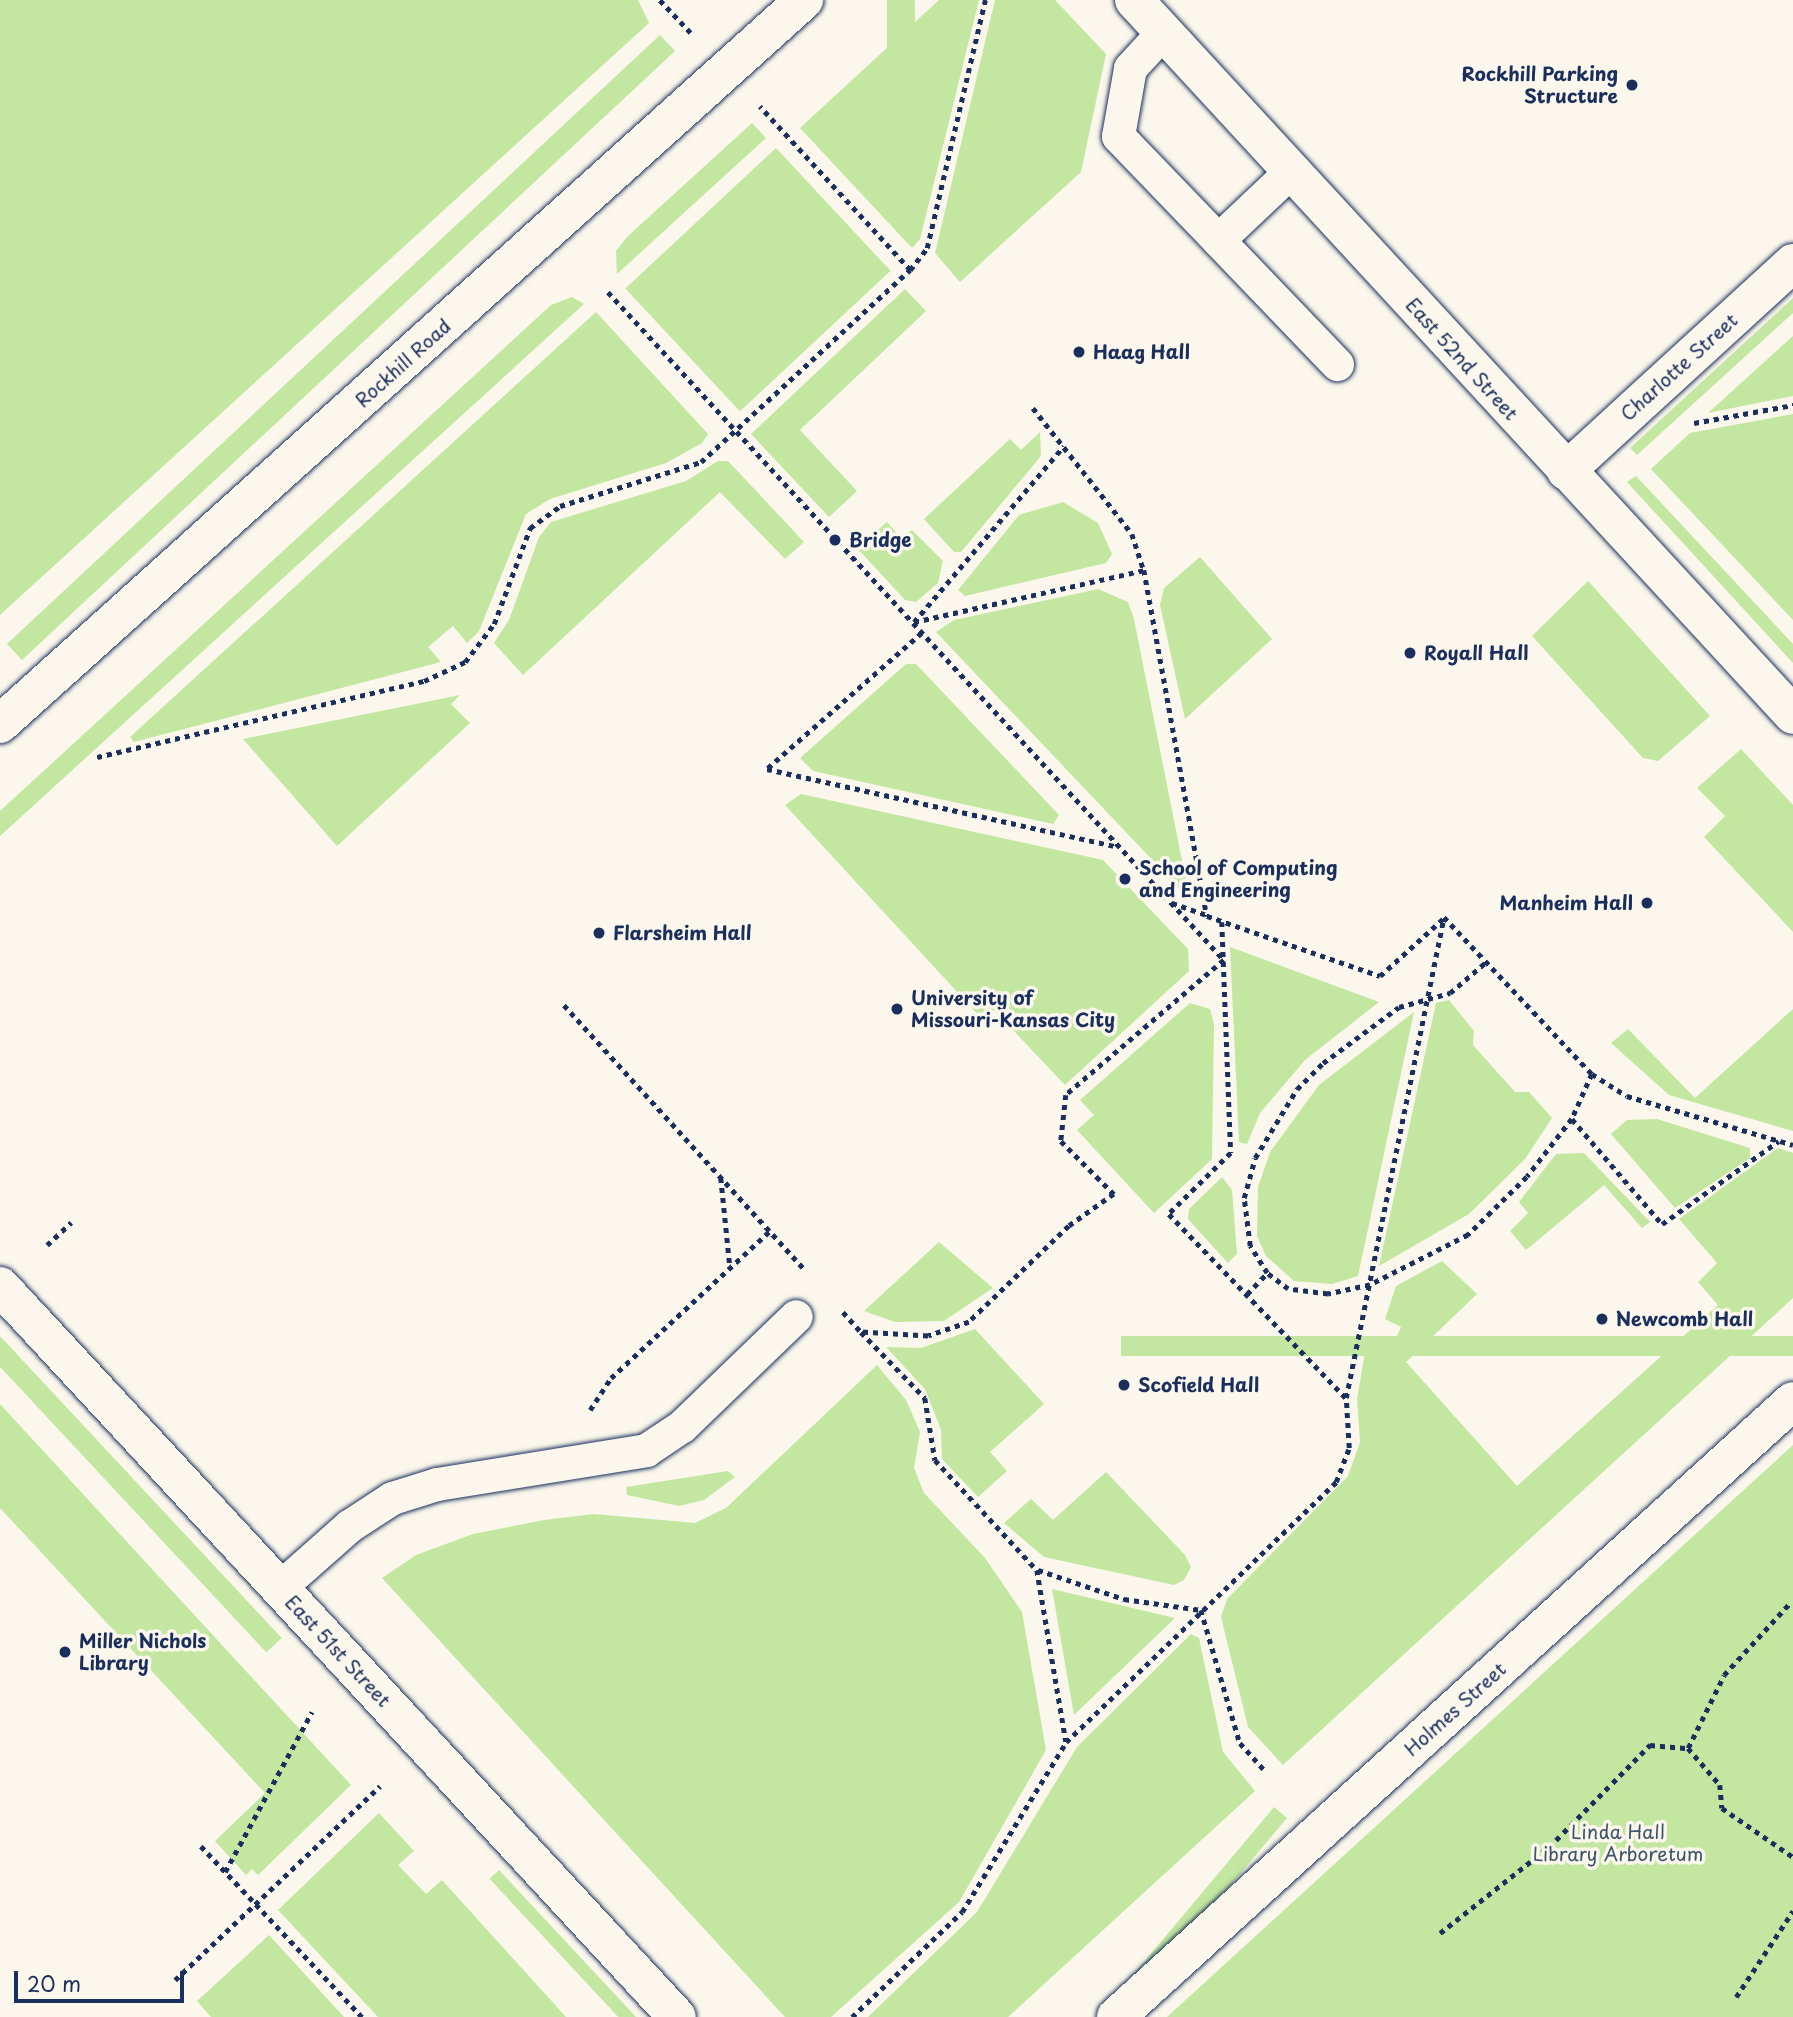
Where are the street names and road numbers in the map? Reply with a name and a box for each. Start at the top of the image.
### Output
street label: East 52nd Street [1401,293,1523,425]
street label: Charlotte Street [1616,309,1742,425]
street label: Rockhill Road [350,314,456,412]
street label: East 51st Street [280,1590,396,1712]
street label: Holmes Street [1399,1657,1511,1761]

